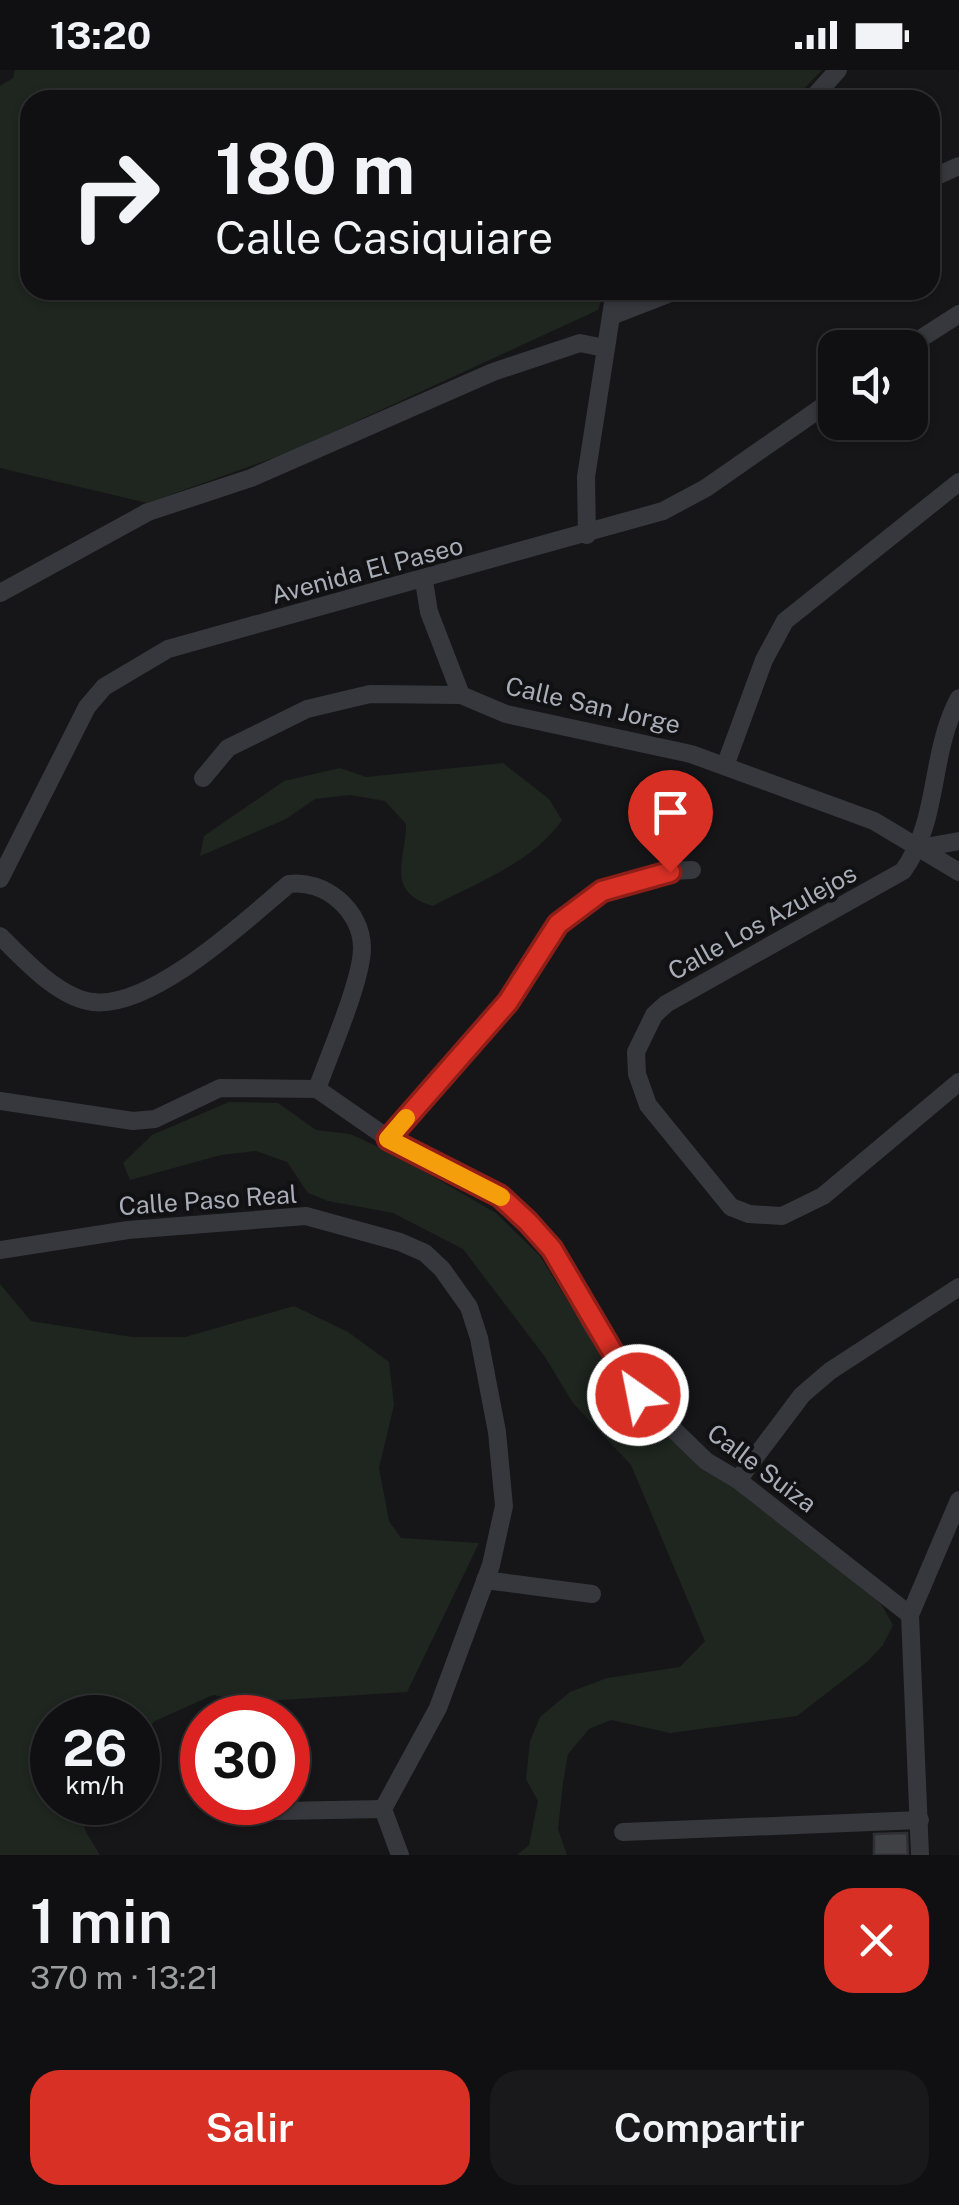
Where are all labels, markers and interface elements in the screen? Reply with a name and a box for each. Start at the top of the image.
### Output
text: 13:20 [50,13,151,58]
text: 180 m [215,127,415,210]
icon: right [50,130,180,260]
text: Calle Casiquiare [215,211,553,264]
map controls [818,330,928,440]
button: sound [818,330,928,440]
street label: Avenida El Paseo [268,530,466,610]
street label: Calle San Jorge [503,670,683,740]
pin [628,770,713,873]
icon: arrive [643,785,698,840]
street label: Calle Los Azulejos [663,858,861,986]
street label: Calle Paso Real [118,1179,298,1221]
position arrow [586,1343,690,1447]
street label: Calle Suiza [702,1417,822,1519]
speed limit sign: 30 [180,1695,310,1825]
text: 26 [63,1718,127,1777]
text: km/h [66,1770,124,1800]
text: 1 min [30,1886,173,1957]
button: close [824,1888,929,1993]
text: 370 m · 13:21 [30,1959,219,1996]
button: Salir [30,2070,470,2185]
button: Compartir [490,2070,929,2185]

